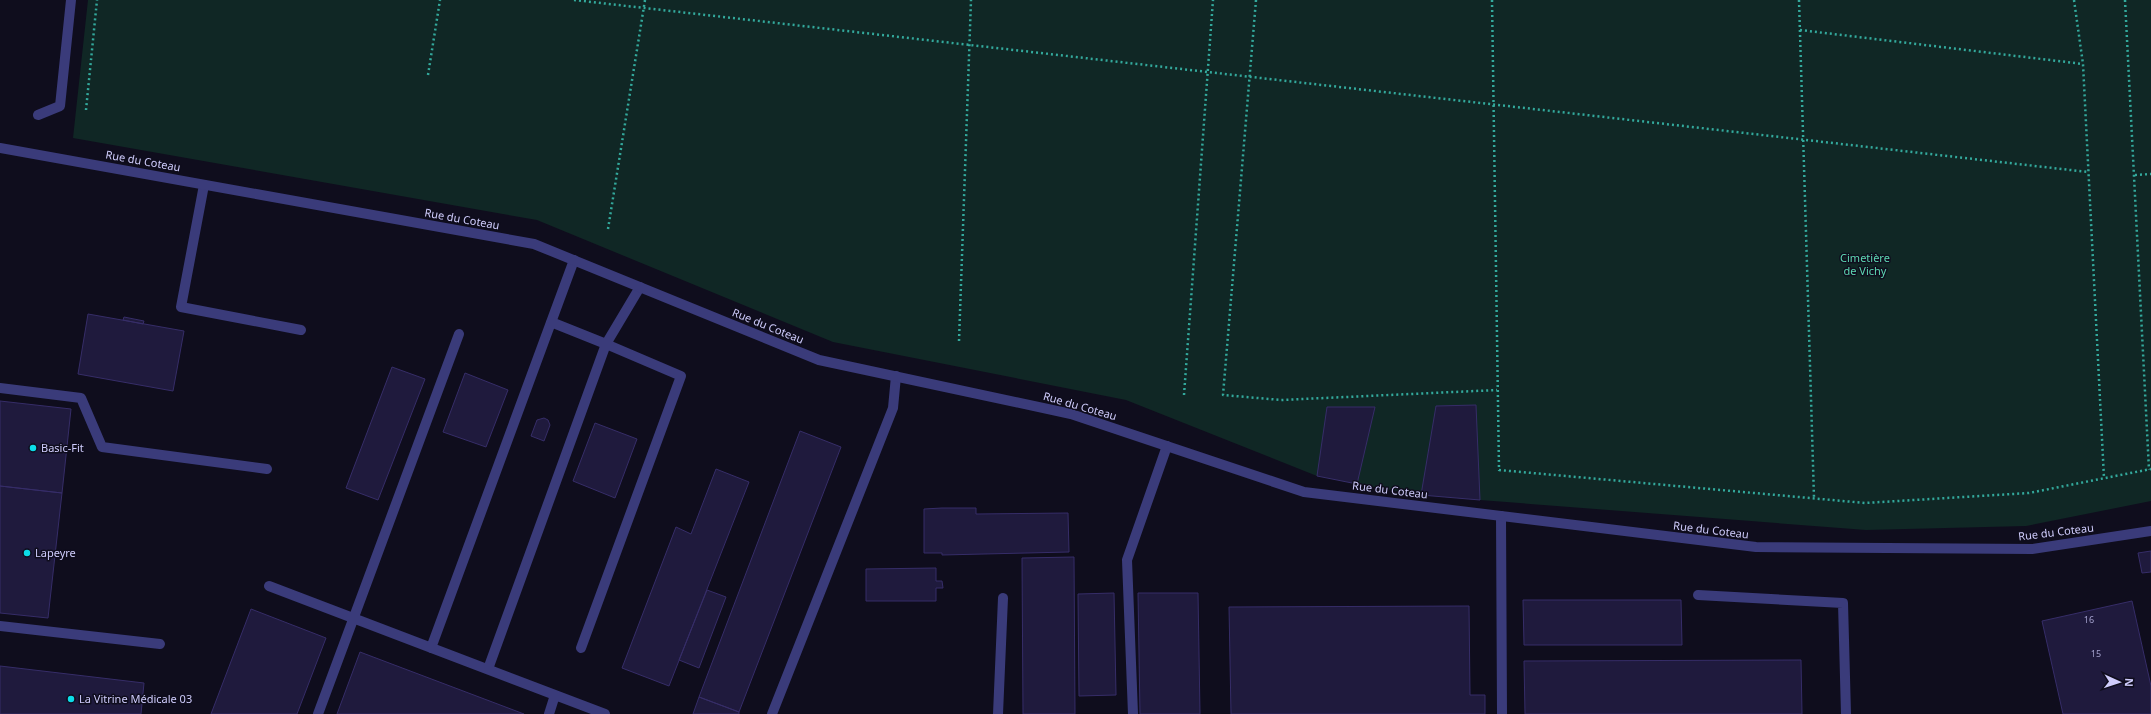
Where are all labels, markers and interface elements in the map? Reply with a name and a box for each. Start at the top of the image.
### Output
street label: Rue du Coteau [104,147,182,174]
street label: Rue du Coteau [423,205,501,232]
park label: Cimetière de Vichy [1840,250,1890,278]
street label: Rue du Coteau [730,304,806,347]
street label: Rue du Coteau [1042,388,1119,423]
place label: Basic-Fit [41,440,84,455]
marker: Basic-Fit [28,443,38,453]
street label: Rue du Coteau [1351,477,1429,502]
street label: Rue du Coteau [1672,517,1750,542]
street label: Rue du Coteau [2017,519,2095,544]
place label: Lapeyre [35,545,76,560]
marker: Lapeyre [22,548,32,558]
house number: 16 [2084,613,2094,626]
house number: 15 [2091,647,2101,660]
north arrow [2099,662,2139,702]
text: N [2122,678,2137,687]
place label: La Vitrine Médicale 03 [79,691,192,706]
marker: La Vitrine Médicale 03 [66,694,76,704]

